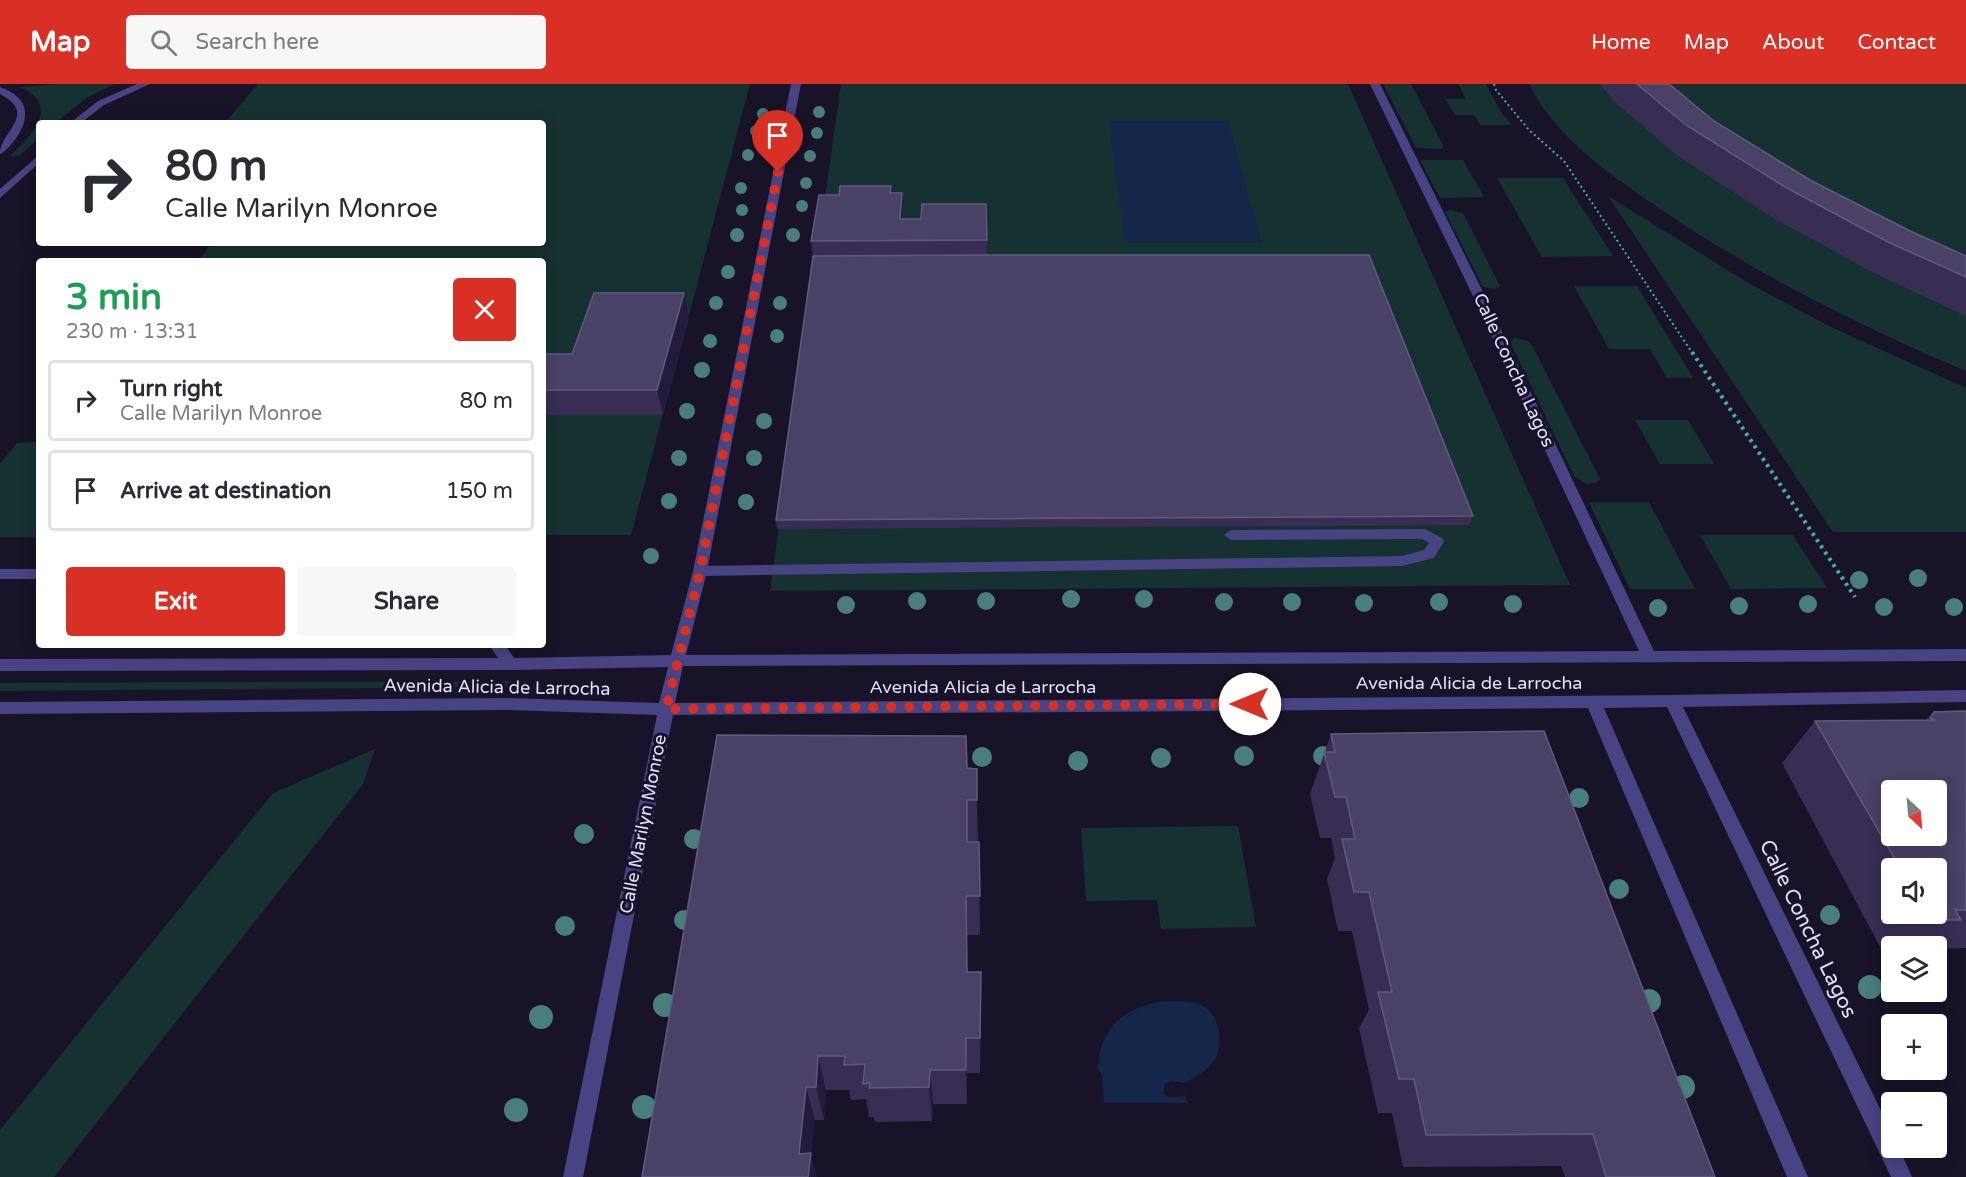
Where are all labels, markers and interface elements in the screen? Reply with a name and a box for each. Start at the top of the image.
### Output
search box [126,15,546,69]
text: Map [30,25,90,59]
icon: search [147,26,180,59]
text: Search here [195,29,319,55]
text: Home [1591,30,1651,55]
text: Map [1684,30,1729,55]
text: About [1762,30,1824,55]
text: Contact [1857,30,1936,55]
pin [752,110,803,172]
icon: arrive [761,119,794,152]
text: 80 m [165,141,267,192]
icon: right [66,144,144,222]
text: Calle Marilyn Monroe [165,192,438,225]
text: 3 min [66,276,162,319]
button: close [453,278,516,341]
street label: Calle Concha Lagos [1469,290,1559,450]
text: 230 m · 13:31 [66,320,198,344]
text: Turn right [120,376,222,402]
icon: right [69,384,102,417]
text: 80 m [459,388,513,414]
text: Calle Marilyn Monroe [120,402,322,426]
icon: arrive [69,474,102,507]
text: Arrive at destination [120,478,331,504]
text: 150 m [446,478,513,504]
button: Exit [66,567,285,636]
button: Share [297,567,516,636]
position arrow [1218,672,1282,736]
street label: Avenida Alicia de Larrocha [1356,672,1582,694]
street label: Avenida Alicia de Larrocha [383,674,611,700]
street label: Avenida Alicia de Larrocha [870,676,1096,698]
street label: Calle Marilyn Monroe [615,733,671,915]
north arrow [1881,780,1947,846]
map controls [1881,780,1947,1158]
street label: Calle Concha Lagos [1754,836,1862,1022]
button: sound [1881,858,1947,924]
button: layers [1881,936,1947,1002]
button: + [1881,1014,1947,1080]
button: − [1881,1092,1947,1158]

